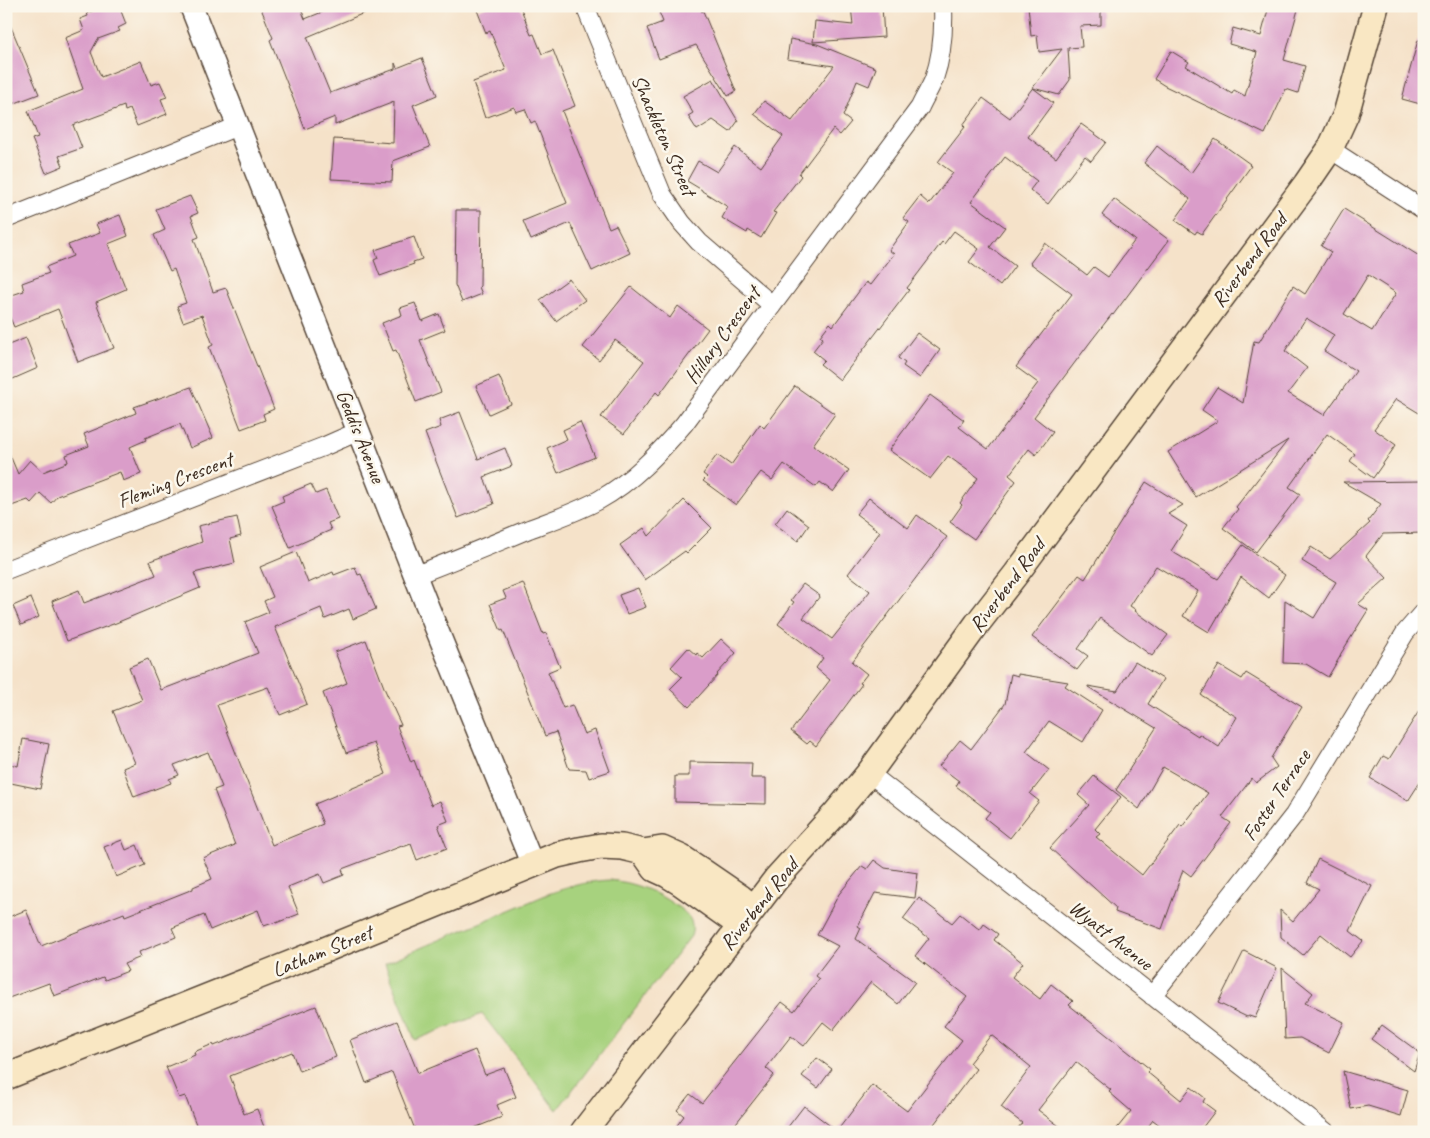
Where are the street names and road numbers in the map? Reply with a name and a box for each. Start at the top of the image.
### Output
street label: Shackleton Street [626,71,703,202]
street label: Riverbend Road [1205,206,1294,312]
street label: Hillary Crescent [678,279,768,389]
street label: Geddis Avenue [331,386,392,487]
street label: Fleming Crescent [114,445,239,514]
street label: Riverbend Road [963,531,1052,637]
street label: Foster Terrace [1236,744,1317,845]
street label: Riverbend Road [714,851,806,955]
street label: Wyatt Avenue [1064,894,1160,977]
street label: Latham Street [268,918,379,983]

